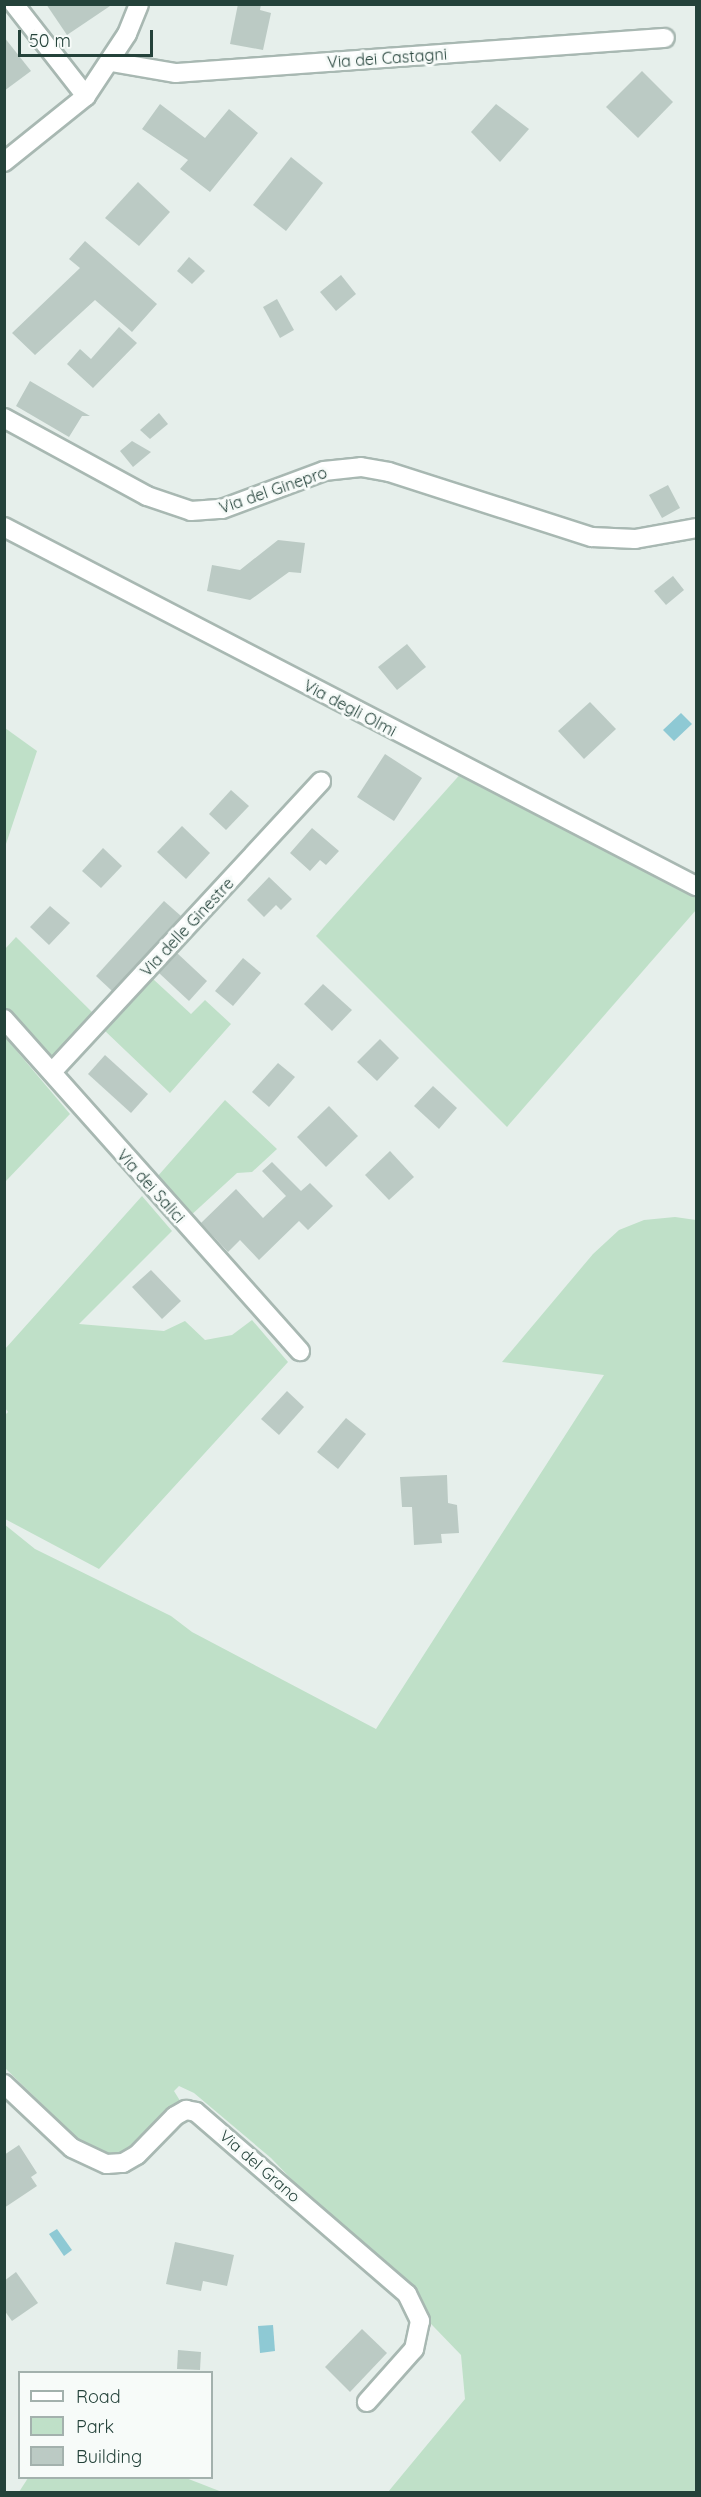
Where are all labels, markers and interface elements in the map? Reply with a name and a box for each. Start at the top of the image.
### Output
scale bar [21,18,156,56]
text: 50 m [29,29,71,52]
street label: Via dei Castagni [326,44,448,72]
street label: Via del Ginepro [216,463,330,517]
street label: Via degli Olmi [300,676,400,740]
street label: Via delle Ginestre [136,874,238,980]
street label: Via dei Salici [113,1145,189,1227]
street label: Via del Grano [216,2126,304,2206]
legend [18,2371,213,2479]
text: Road [76,2385,121,2408]
text: Park [76,2415,114,2438]
text: Building [76,2445,142,2468]

